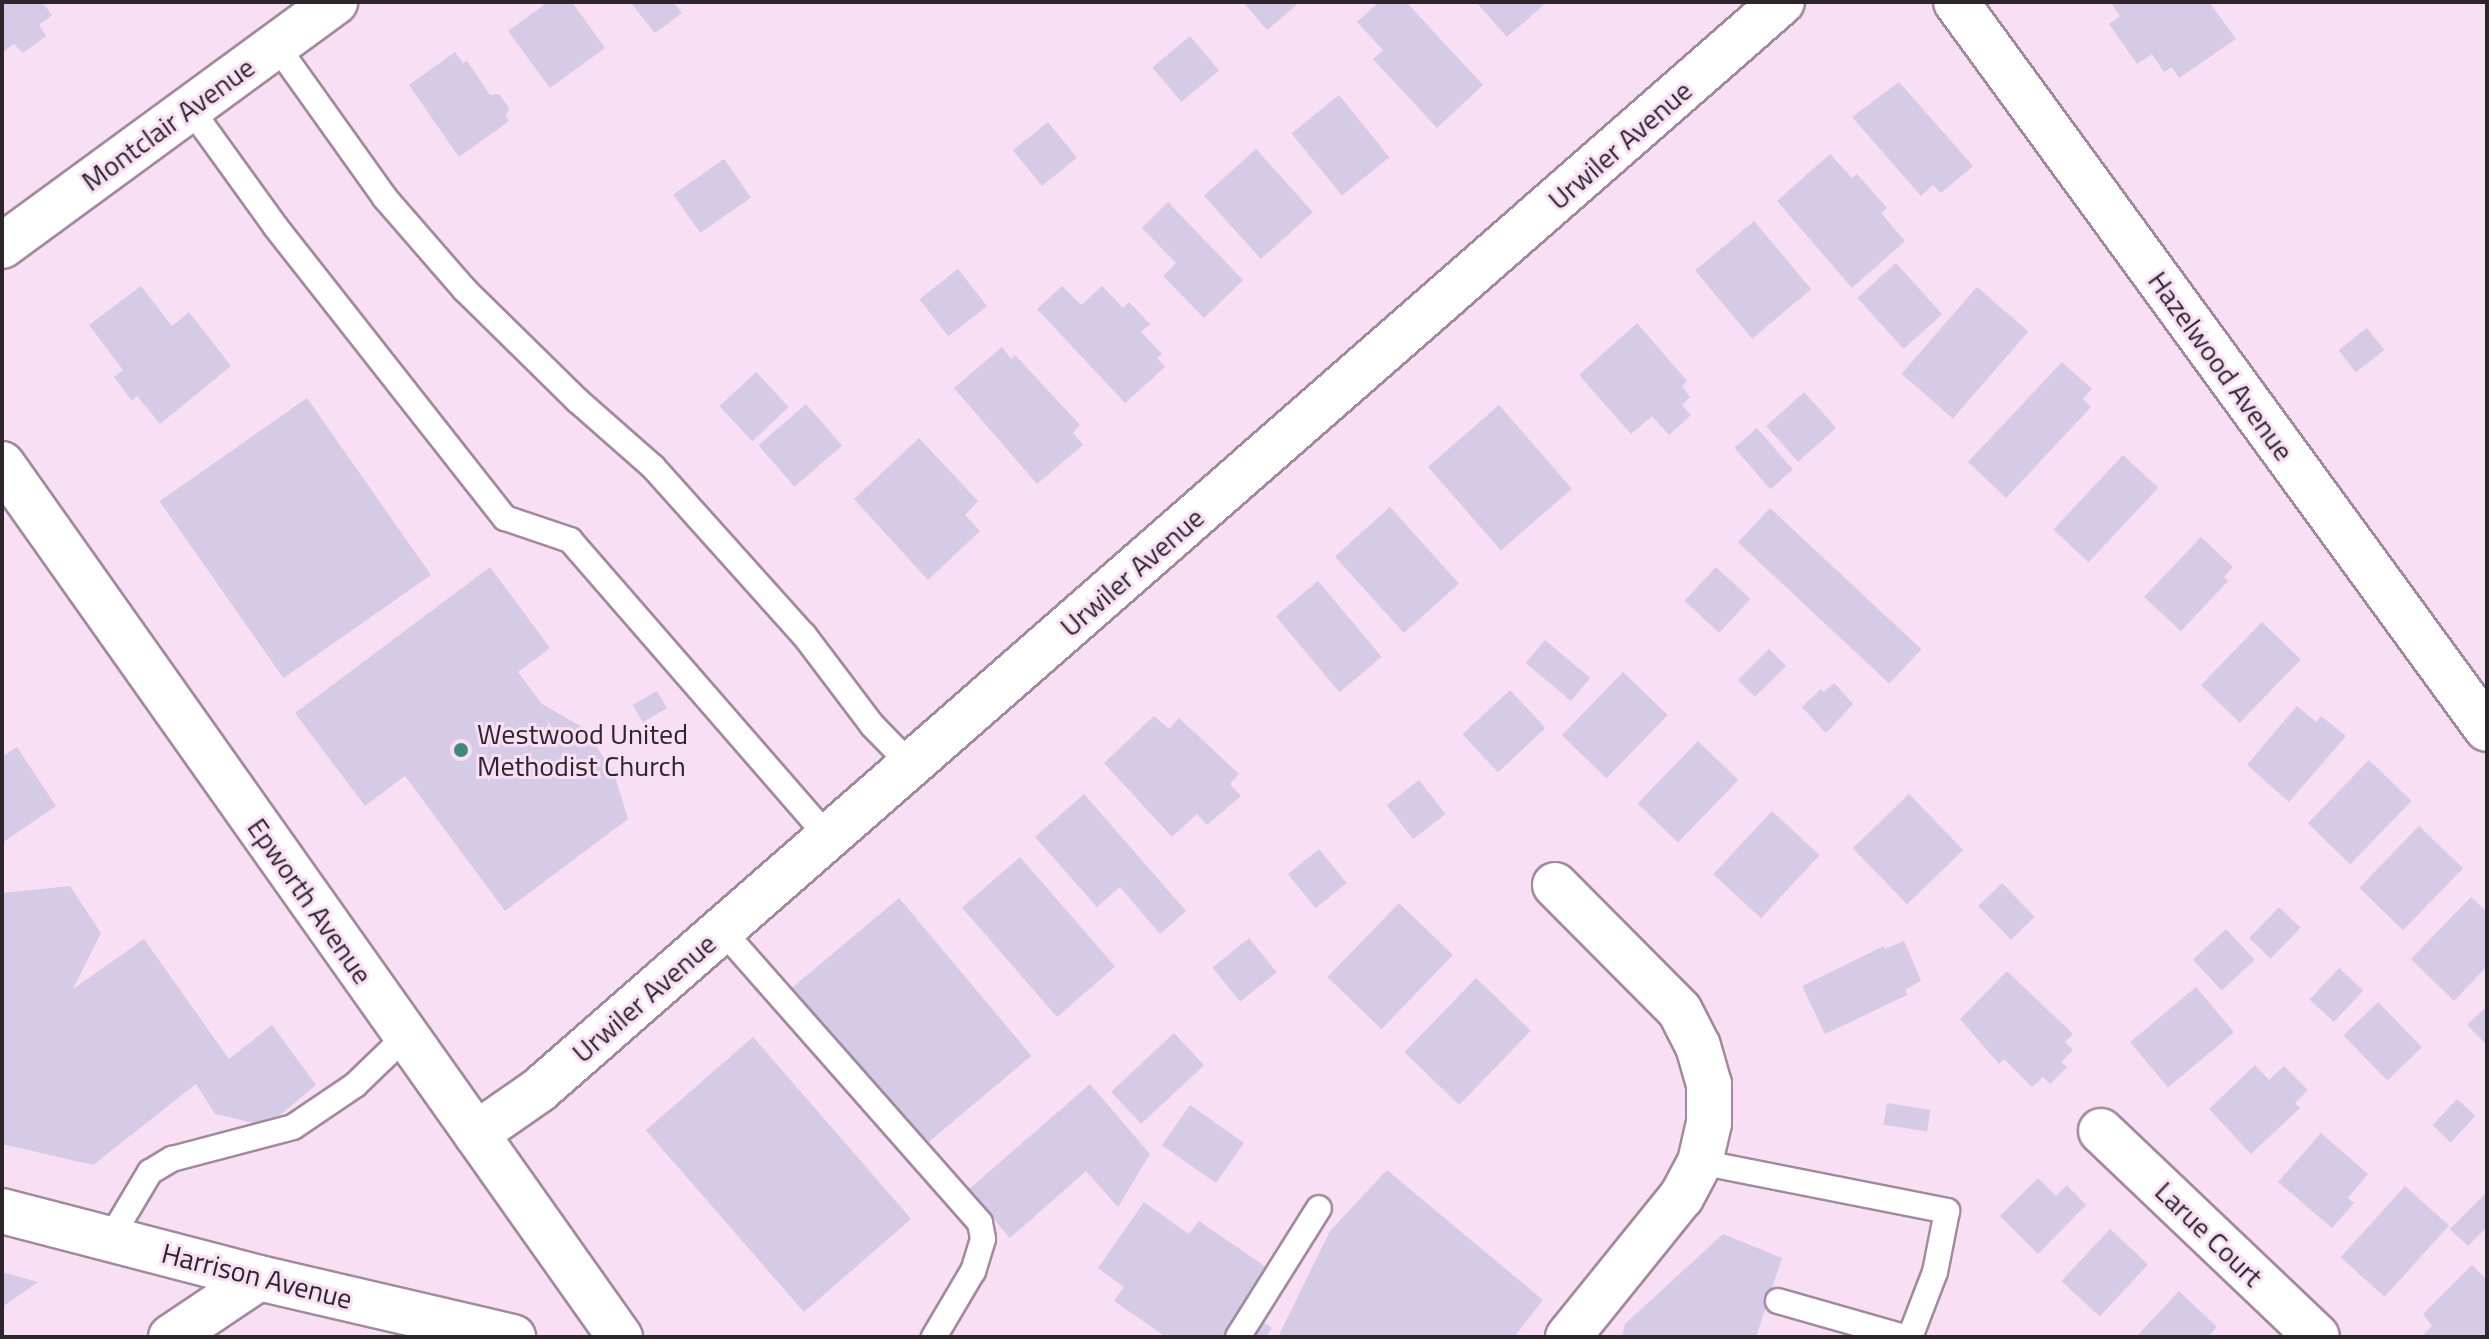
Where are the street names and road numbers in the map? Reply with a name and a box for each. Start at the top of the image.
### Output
street label: Montclair Avenue [75,50,261,198]
street label: Urwiler Avenue [1541,74,1699,216]
street label: Hazelwood Avenue [2141,265,2301,467]
street label: Urwiler Avenue [1053,501,1211,643]
street label: Epworth Avenue [240,812,380,990]
street label: Urwiler Avenue [565,927,723,1069]
street label: Larue Court [2148,1175,2270,1293]
street label: Harrison Avenue [158,1236,356,1316]

